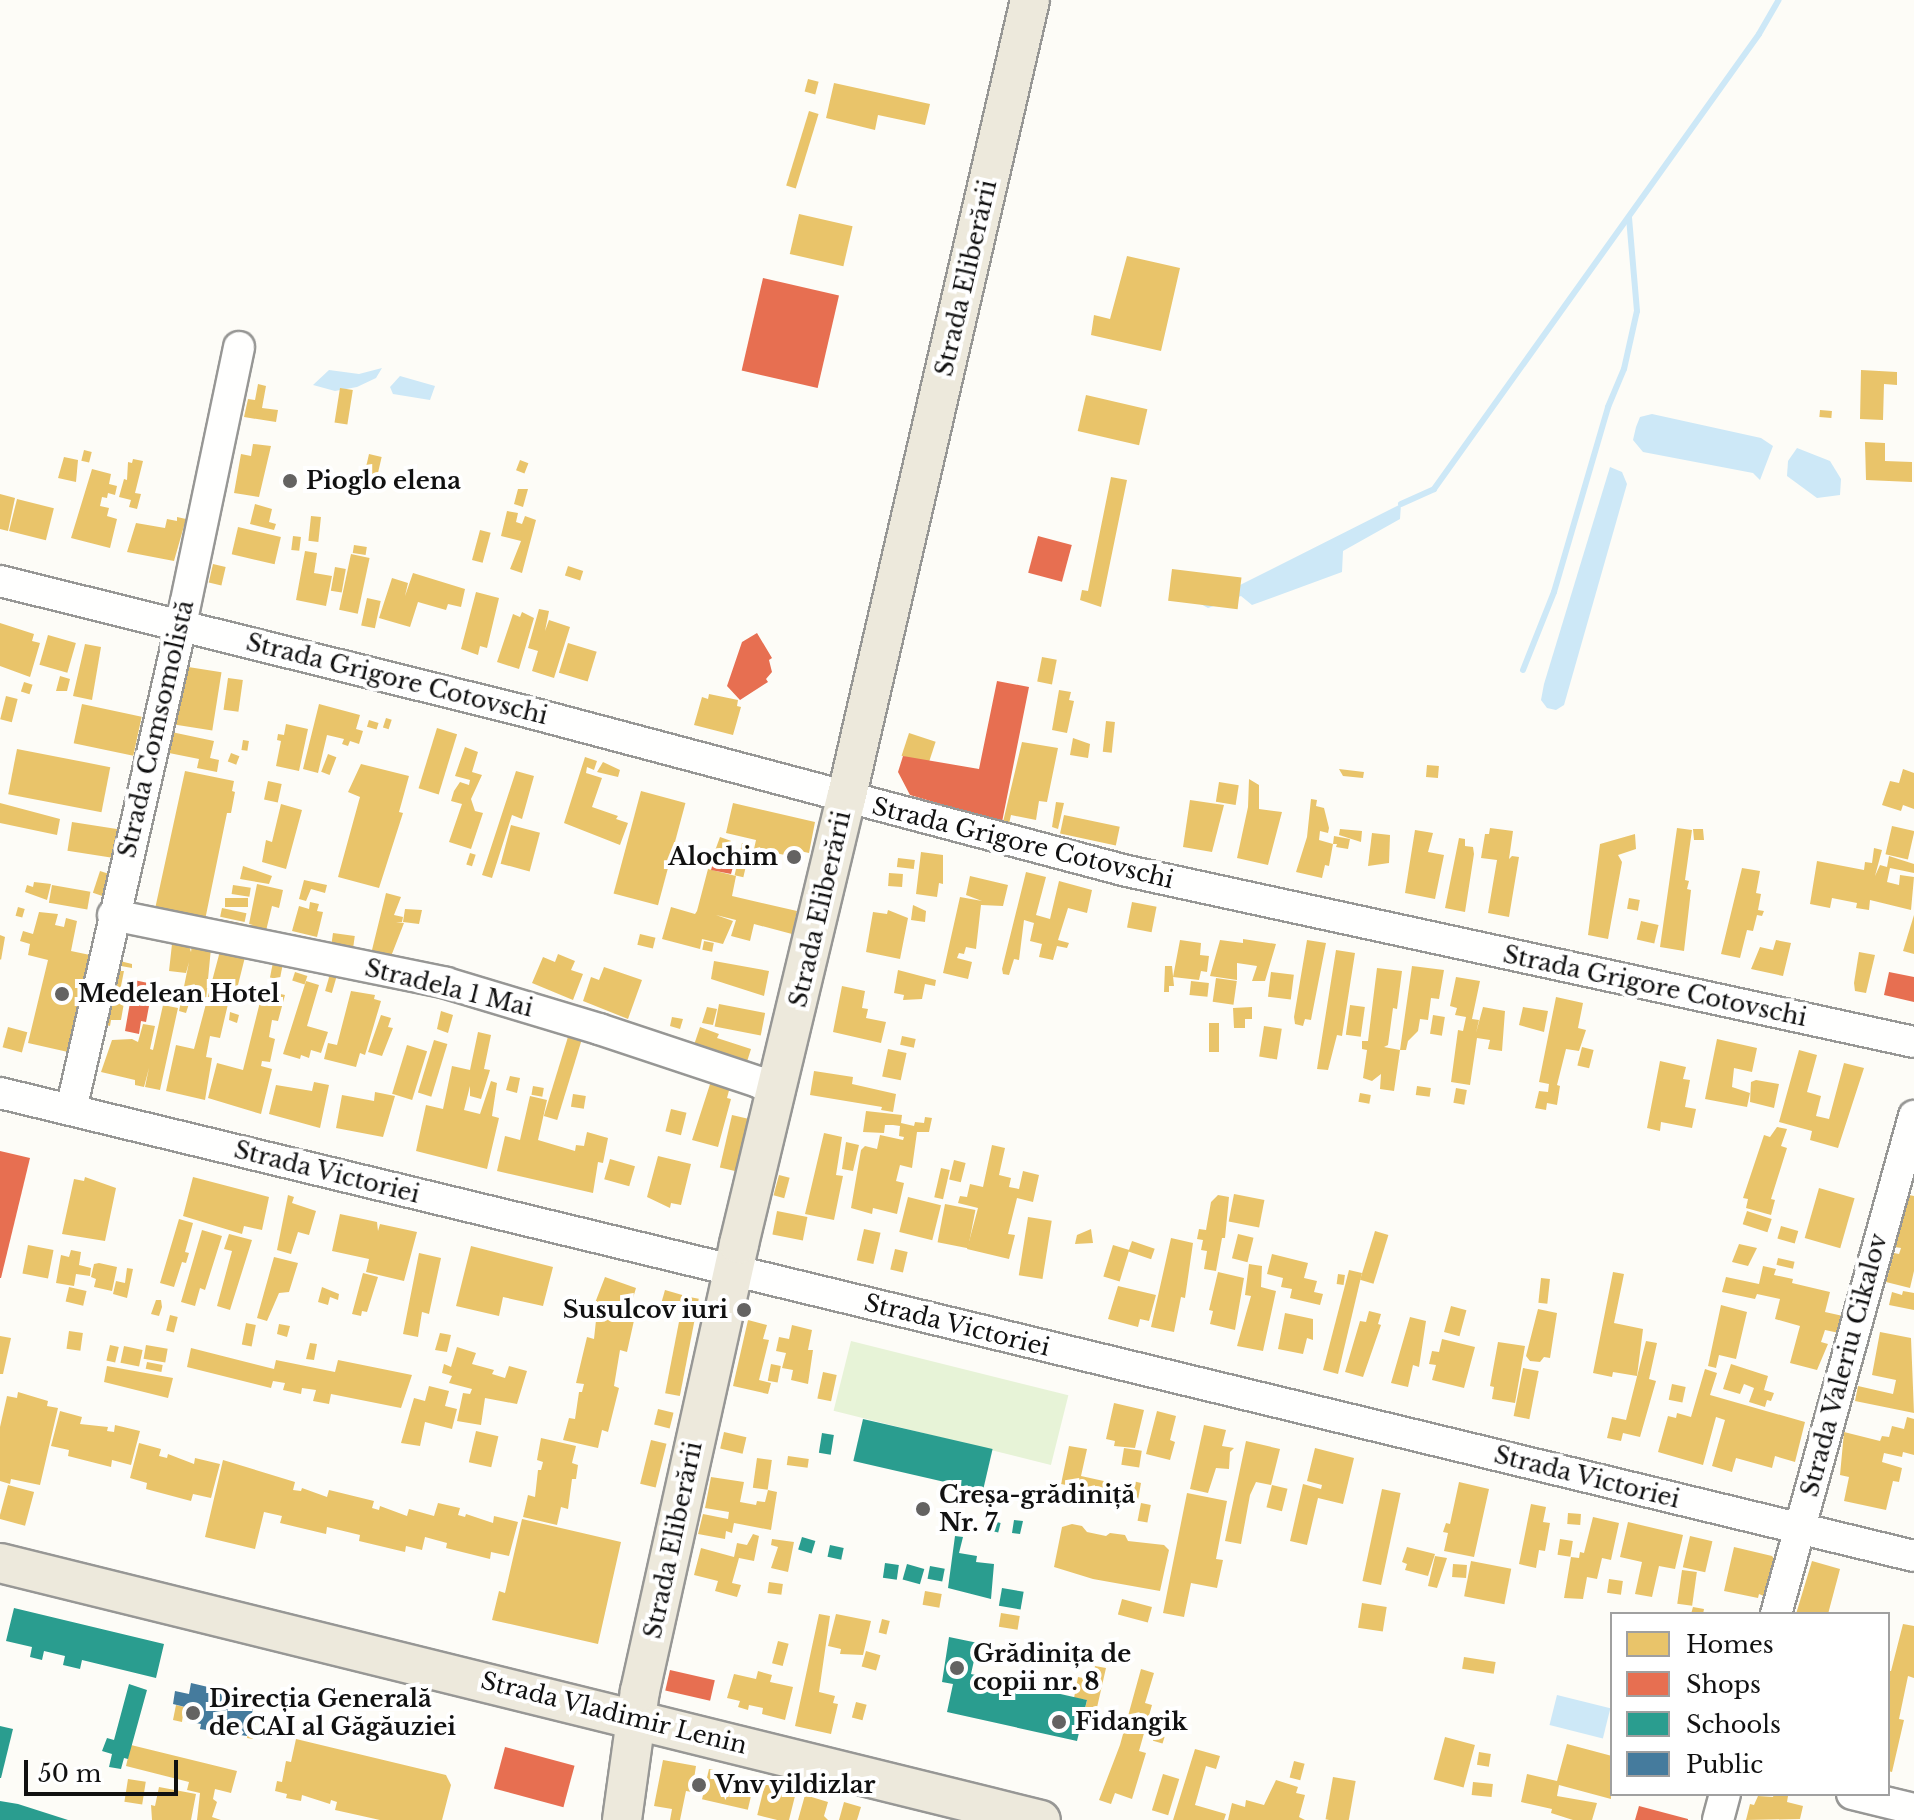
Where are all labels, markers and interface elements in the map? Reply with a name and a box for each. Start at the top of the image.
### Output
street label: Strada Eliberării [929,177,1003,379]
place label: Pioglo elena [306,467,461,495]
marker: Pioglo elena [281,472,299,490]
street label: Strada Comsomolistă [112,597,200,861]
street label: Strada Grigore Cotovschi [243,628,551,730]
street label: Strada Grigore Cotovschi [869,792,1177,894]
street label: Strada Eliberării [783,808,857,1010]
place label: Alochim [668,843,778,871]
marker: Alochim [785,848,803,866]
street label: Strada Grigore Cotovschi [1500,940,1810,1032]
street label: Stradela 1 Mai [362,953,536,1023]
place label: Medelean Hotel [78,980,280,1008]
marker: Medelean Hotel [53,985,71,1003]
street label: Strada Victoriei [231,1135,423,1209]
street label: Strada Valeriu Cikalov [1795,1230,1893,1500]
street label: Strada Victoriei [861,1288,1053,1362]
place label: Susulcov iuri [562,1296,728,1324]
marker: Susulcov iuri [735,1301,753,1319]
street label: Strada Eliberării [638,1439,708,1641]
street label: Strada Victoriei [1491,1440,1683,1514]
place label: Creșa-grădiniță Nr. 7 [939,1481,1135,1537]
marker: Creșa-grădiniță Nr. 7 [914,1500,932,1518]
legend [1610,1612,1890,1796]
text: Homes [1686,1630,1774,1659]
place label: Grădinița de copii nr. 8 [973,1640,1131,1696]
marker: Grădinița de copii nr. 8 [948,1659,966,1677]
street label: Strada Vladimir Lenin [477,1666,751,1760]
text: Shops [1686,1670,1761,1699]
place label: Direcția Generală de CAI al Găgăuziei [209,1685,456,1741]
marker: Direcția Generală de CAI al Găgăuziei [184,1704,202,1722]
place label: Fidangik [1075,1708,1187,1736]
text: Schools [1686,1710,1781,1739]
marker: Fidangik [1050,1713,1068,1731]
scale bar [28,1744,182,1794]
text: Public [1686,1750,1763,1779]
text: 50 m [38,1759,101,1788]
place label: Vnv yildizlar [715,1771,877,1799]
marker: Vnv yildizlar [690,1776,708,1794]

